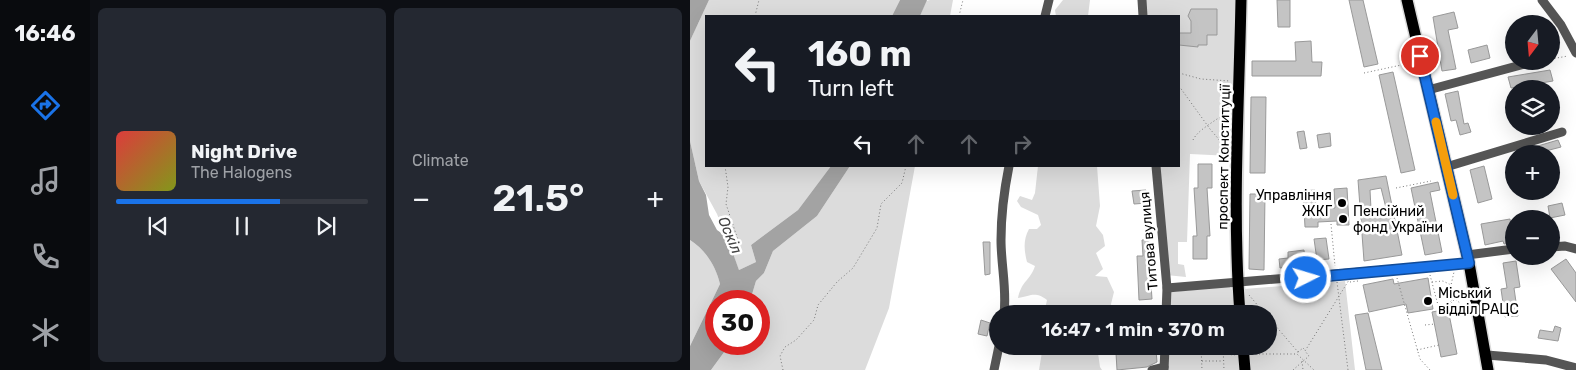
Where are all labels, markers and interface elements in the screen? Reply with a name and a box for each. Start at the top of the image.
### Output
north arrow [1505,15,1560,70]
map controls [1505,15,1560,265]
text: 16:46 [14,20,76,47]
text: 160 m [808,33,912,75]
icon: left [725,35,790,100]
pin [1399,35,1441,77]
icon: arrive [1406,42,1434,70]
text: Turn left [808,75,894,102]
button: layers [1505,80,1560,135]
street label: проспект Конституції [1214,84,1234,230]
icon: directions [28,88,63,123]
icon: left [849,130,877,158]
icon: ahead [902,130,930,158]
icon: ahead [955,130,983,158]
icon: right [1008,130,1036,158]
text: Night Drive [191,140,297,163]
button: + [1505,145,1560,200]
text: Climate [412,151,469,170]
icon: music [28,163,63,198]
text: The Halogens [191,163,292,182]
text: 21.5° [492,175,584,221]
text: − [412,182,430,215]
text: + [647,182,664,215]
place label: Управління ЖКГ [1256,187,1333,220]
street label: Титова вулиця [1136,191,1162,291]
marker: Управління ЖКГ [1336,197,1348,209]
place label: Пенсійний фонд України [1353,203,1443,236]
button: − [1505,210,1560,265]
icon: previous [144,212,172,240]
icon: pause [228,212,256,240]
icon: next [312,212,340,240]
marker: Пенсійний фонд України [1337,213,1349,225]
water label: Оскіл [714,214,746,257]
icon: phone [28,239,63,274]
position arrow [1279,251,1331,303]
place label: Міський відділ РАЦС [1438,285,1519,318]
speed limit sign: 30 [705,290,770,355]
marker: Міський відділ РАЦС [1422,295,1434,307]
icon: climate [28,315,63,350]
text: 16:47 · 1 min · 370 m [1041,318,1225,341]

